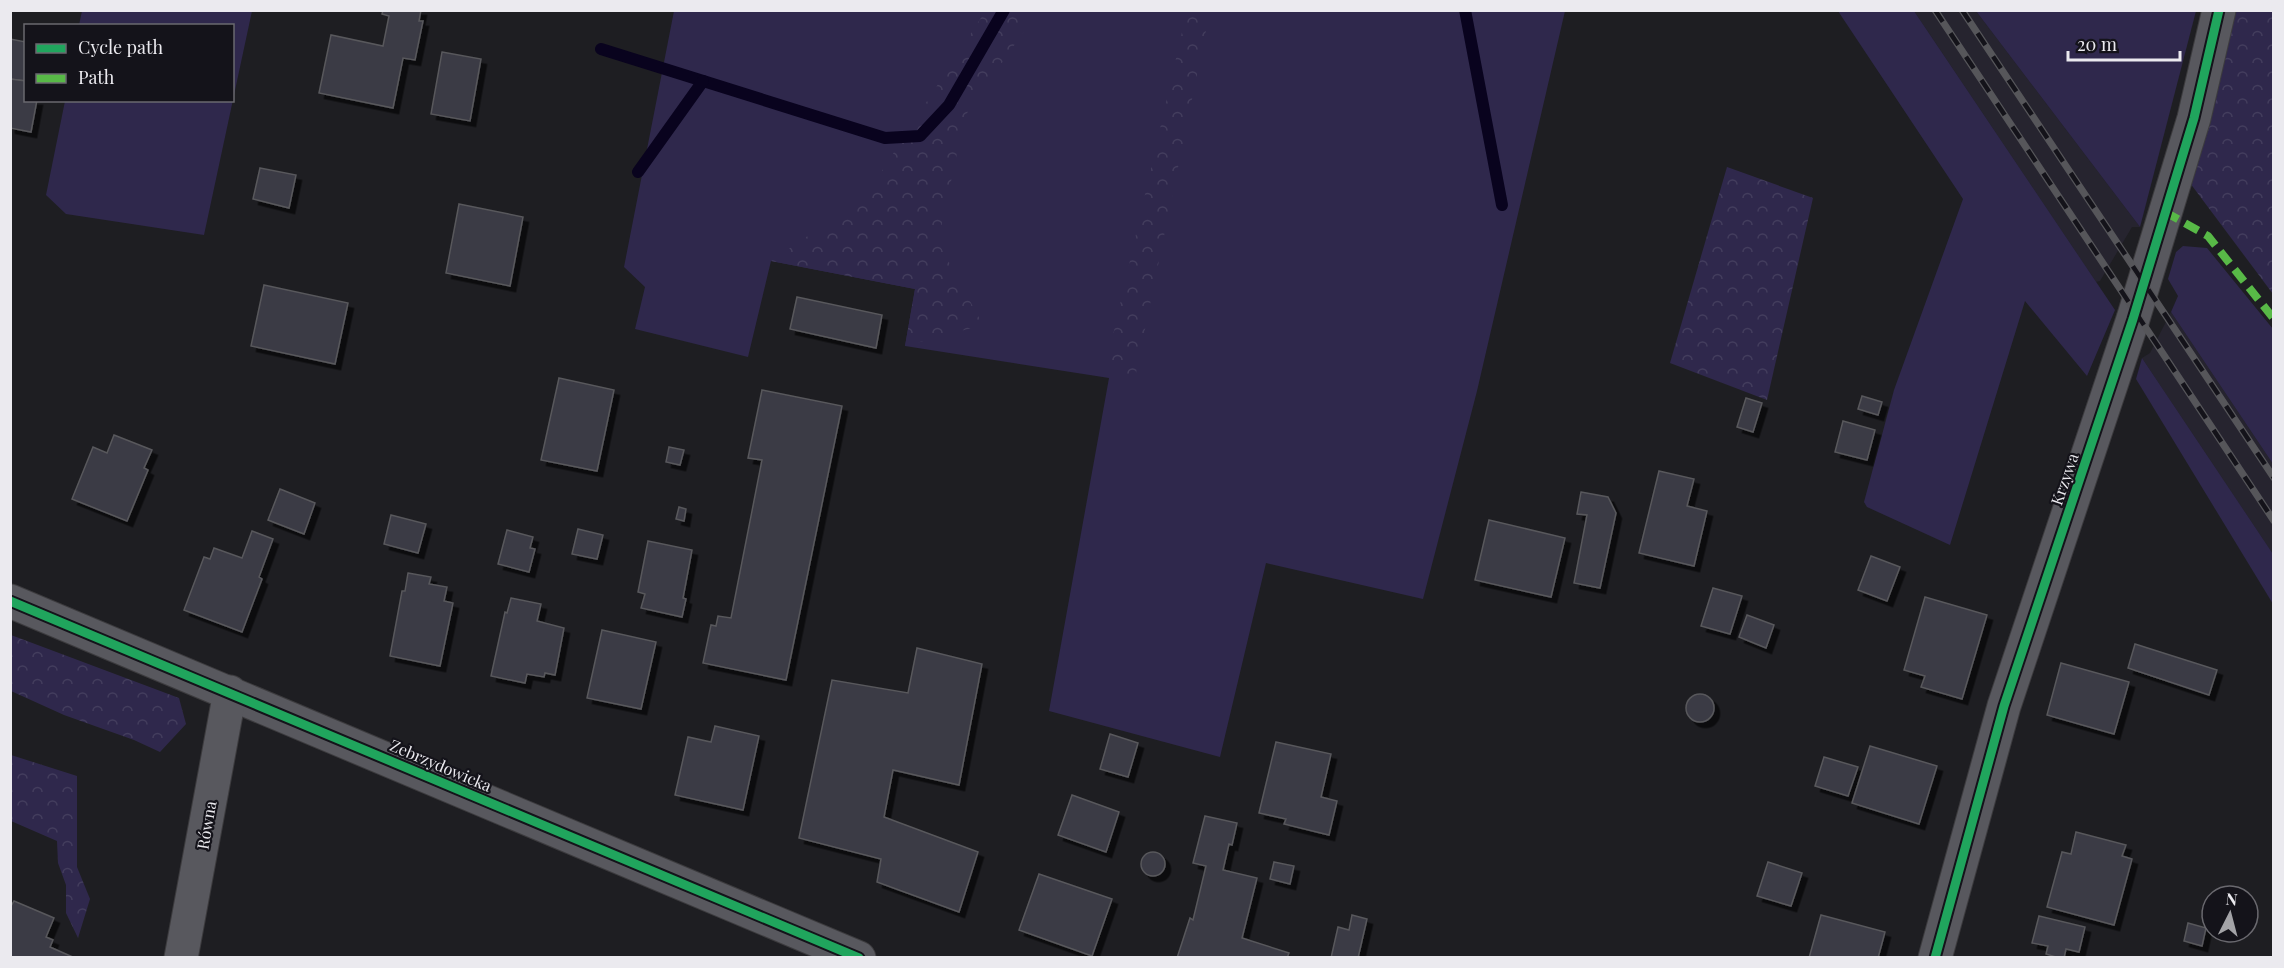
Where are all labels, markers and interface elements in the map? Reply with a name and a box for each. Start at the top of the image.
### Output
legend [24,24,234,102]
scale bar [2068,24,2180,62]
text: 20 m [2077,32,2117,56]
text: Cycle path [78,35,163,59]
text: Path [78,65,115,89]
street label: Krzywa [2045,450,2083,508]
street label: Zebrzydowicka [387,734,495,796]
street label: Równa [191,799,221,851]
north arrow [2200,884,2260,944]
text: N [2225,888,2239,910]

